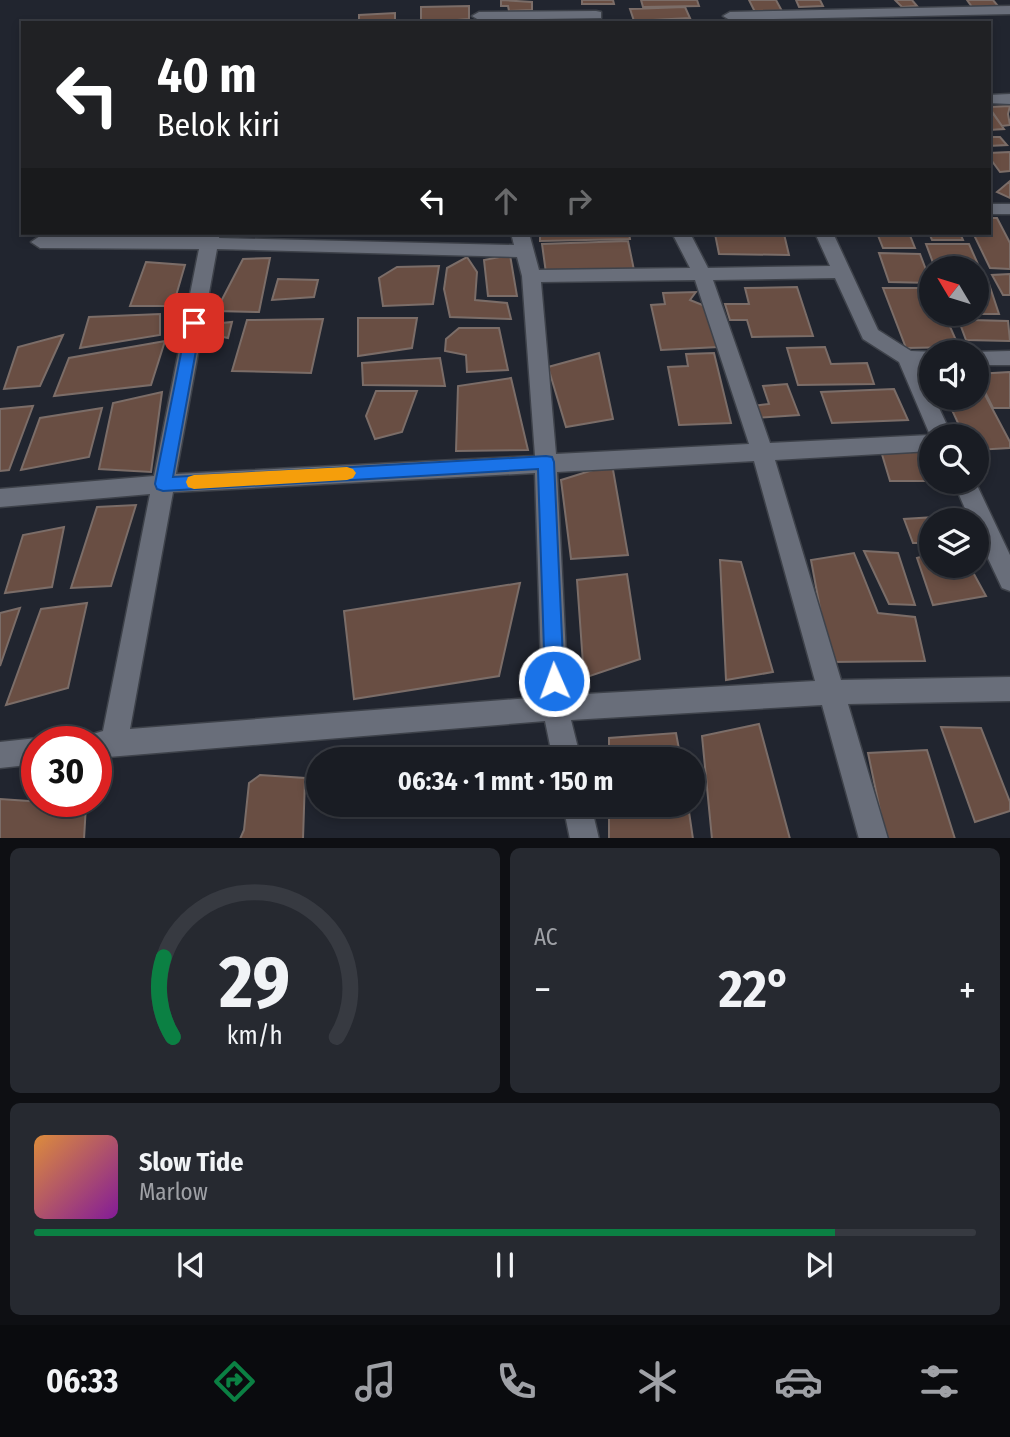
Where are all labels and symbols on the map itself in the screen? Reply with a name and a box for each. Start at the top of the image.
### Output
north arrow [919,256,989,326]
pin [164,293,224,353]
position arrow [517,644,591,718]
speed limit sign: 30 [21,726,112,817]

